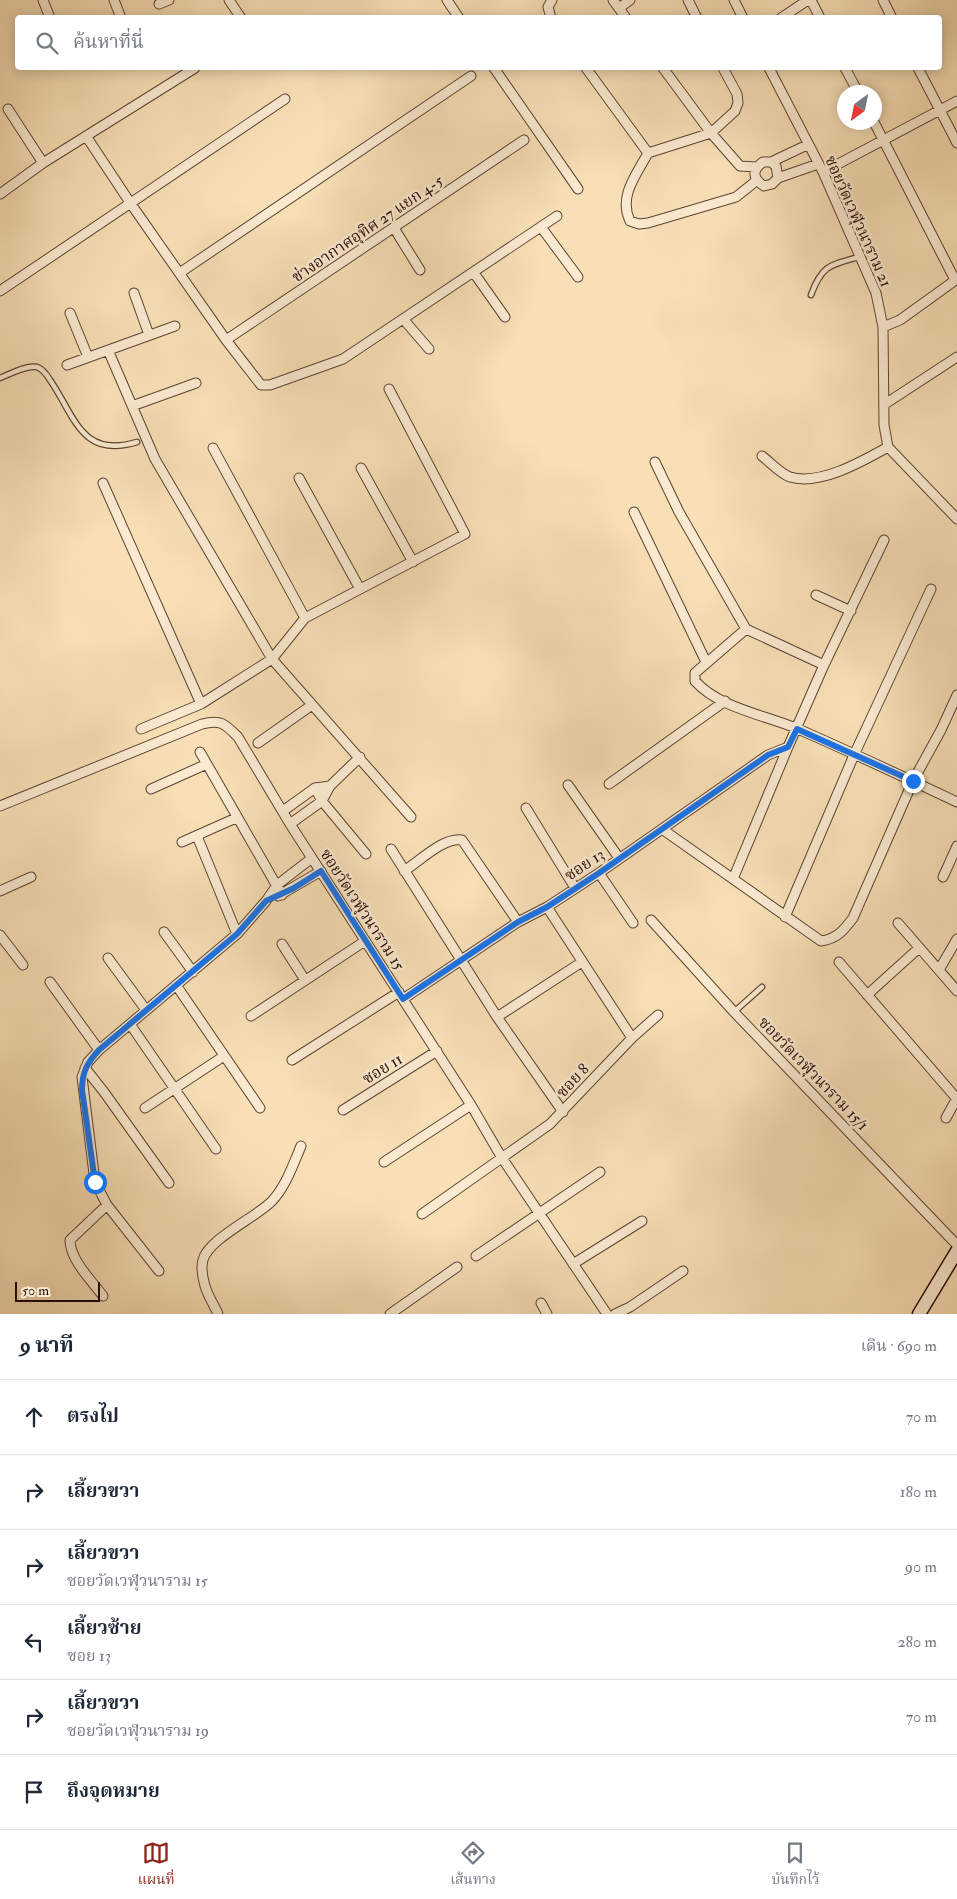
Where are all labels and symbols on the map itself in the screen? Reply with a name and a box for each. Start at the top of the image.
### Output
north arrow [837,85,882,130]
street label: ซอยวัดเวฬุวนาราม 21 [819,153,896,291]
street label: ช่างอากาศอุทิศ 27 แยก 4-5 [288,171,448,288]
route end [902,770,925,793]
street label: ซอย 13 [561,844,608,885]
street label: ซอยวัดเวฬุวนาราม 15 [315,845,409,975]
street label: ซอยวัดเวฬุวนาราม 15/1 [753,1013,873,1135]
street label: ซอย 11 [359,1049,406,1089]
street label: ซอย 8 [552,1059,594,1102]
route start [84,1171,107,1194]
scale bar [15,1279,100,1302]

